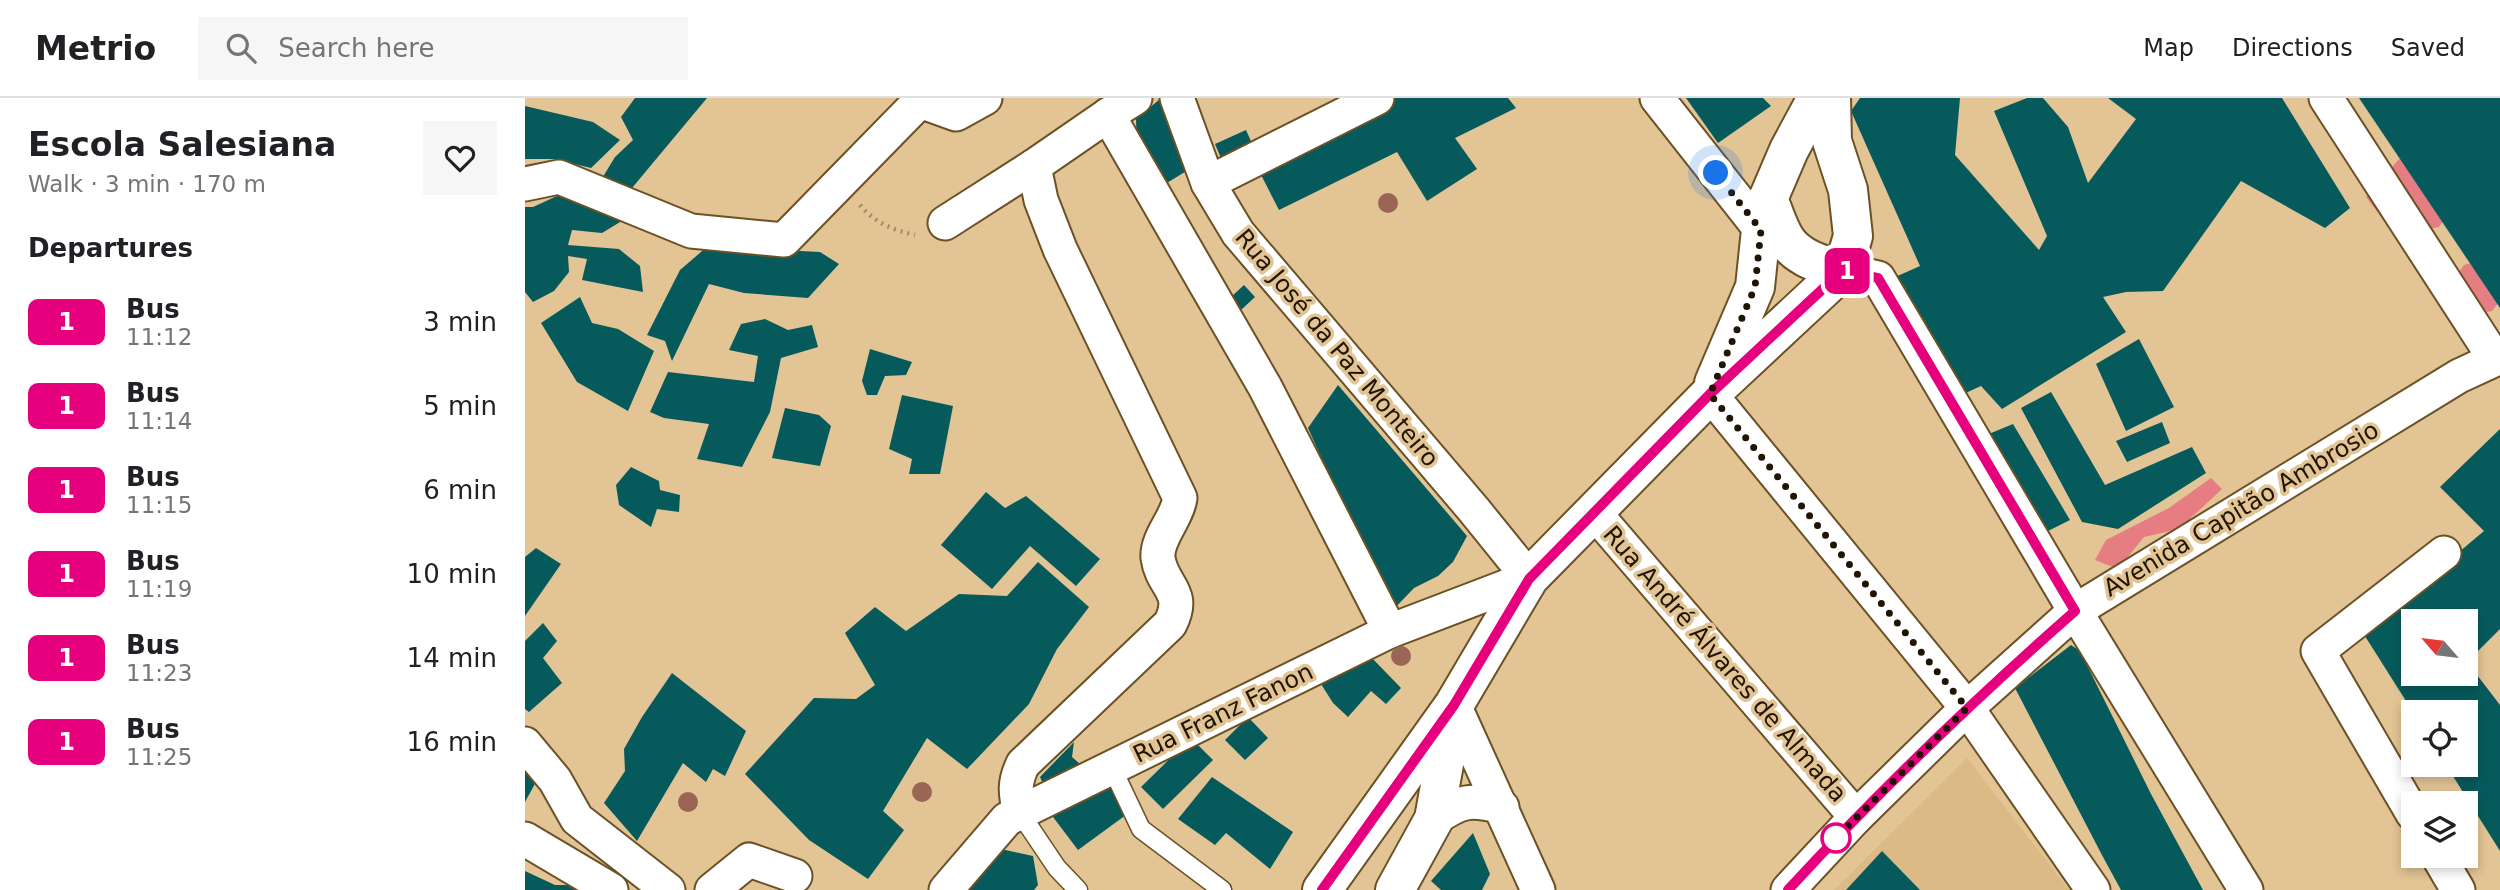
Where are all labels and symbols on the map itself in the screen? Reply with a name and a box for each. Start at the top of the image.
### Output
your location [1698,155,1733,190]
street label: Rua José da Paz Monteiro [1229,224,1445,472]
line badge: 1 [1824,248,1870,294]
street label: Avenida Capitão Ambrosio [2098,416,2384,602]
street label: Rua André Álvares de Almada [1597,520,1853,808]
north arrow [2401,609,2478,686]
street label: Rua Franz Fanon [1128,657,1318,769]
unlabelled marker [1821,823,1851,853]

